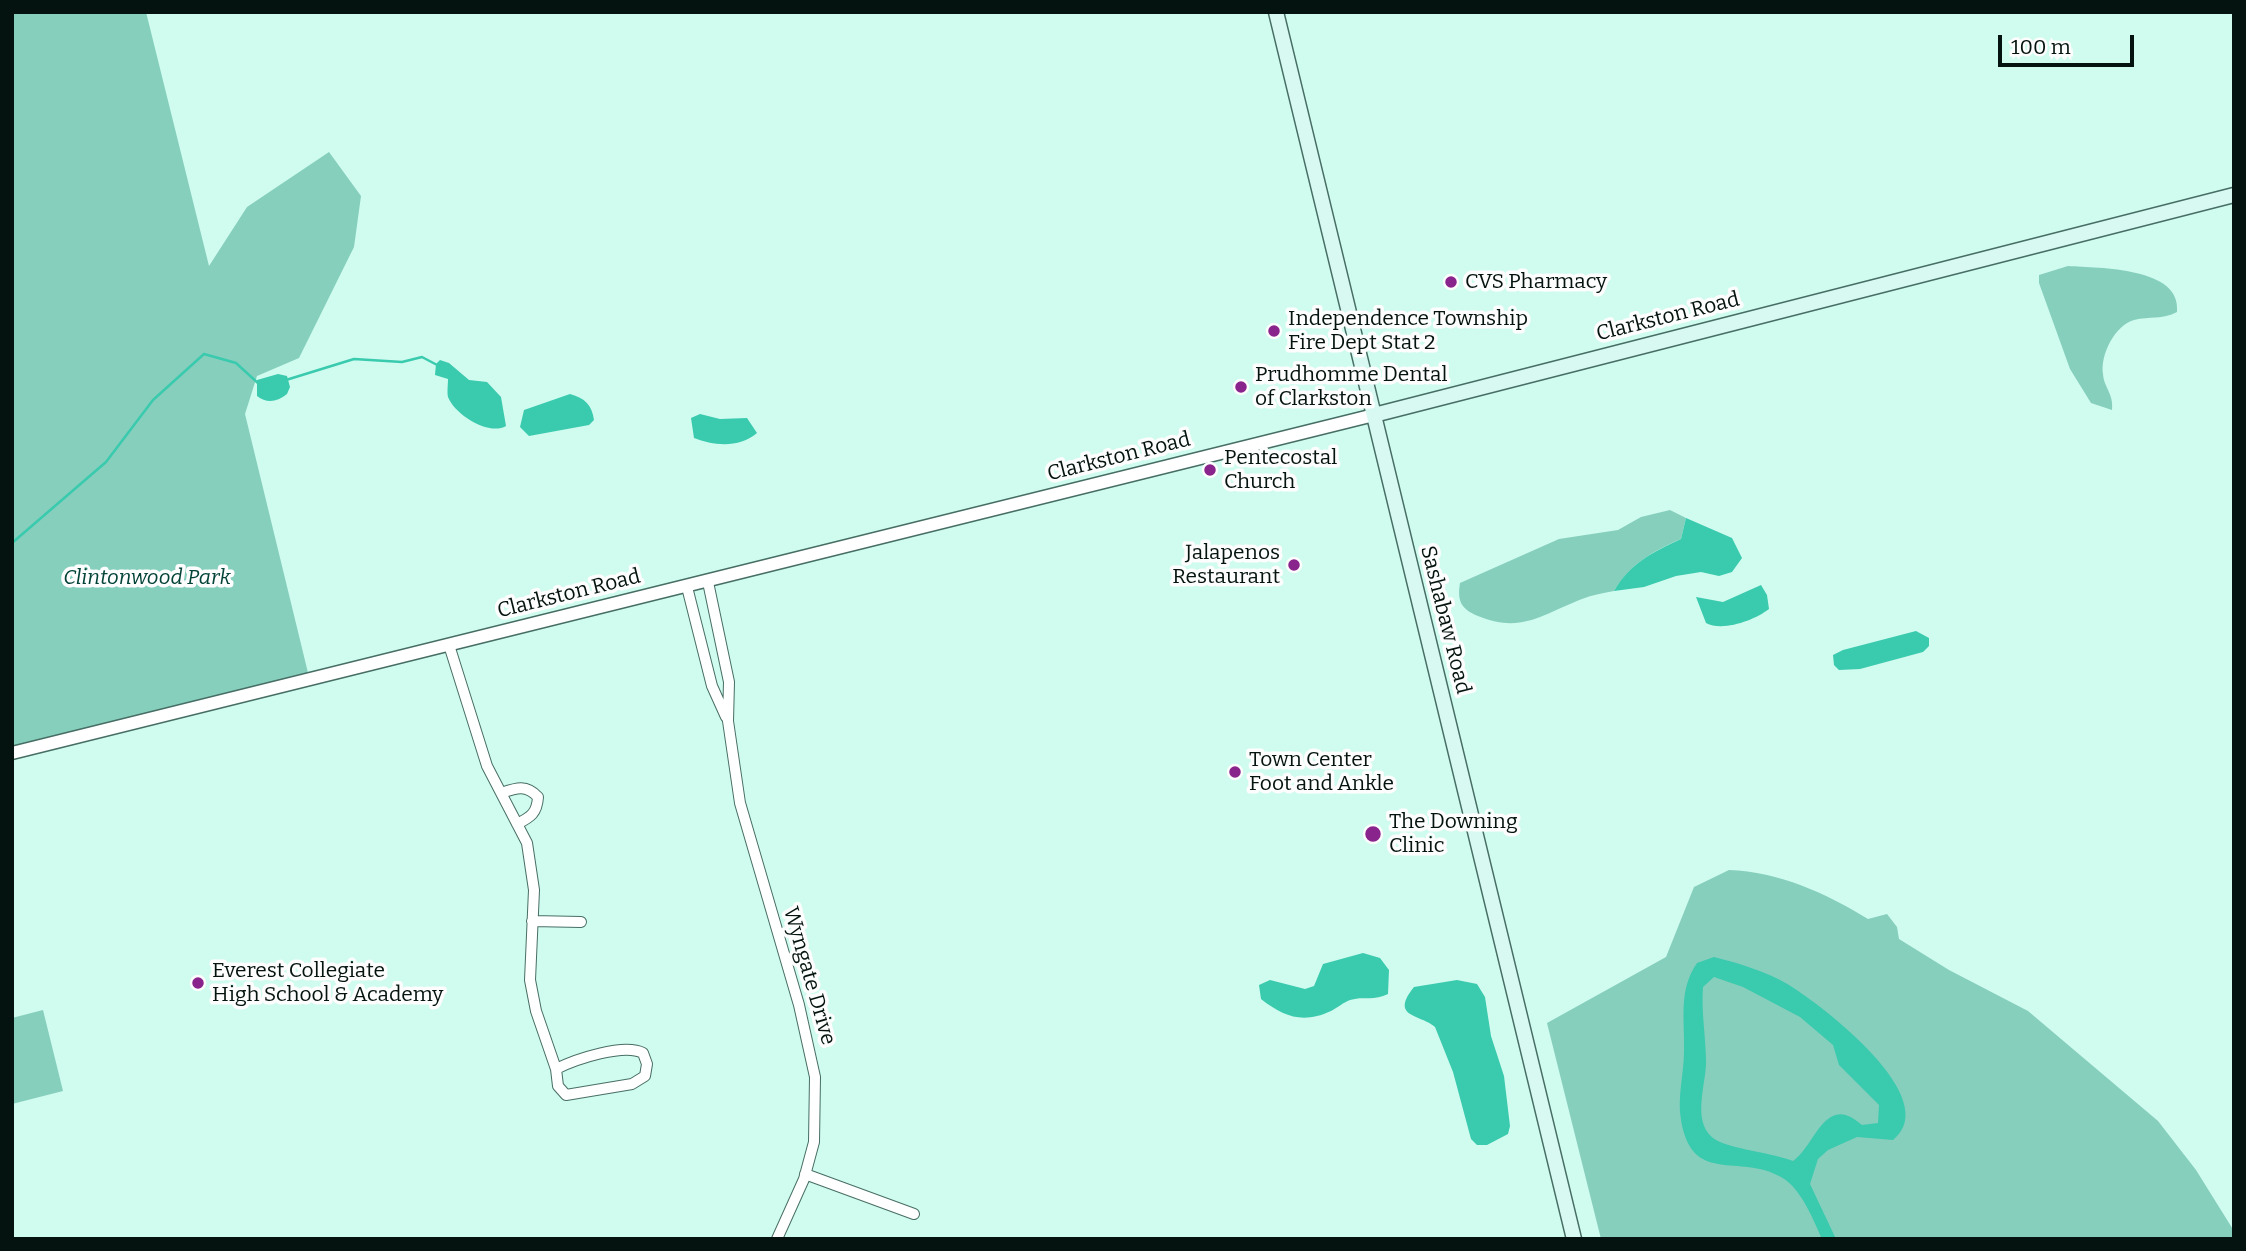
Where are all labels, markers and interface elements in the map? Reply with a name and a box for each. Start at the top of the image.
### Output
scale bar [2001,21,2138,65]
text: 100 m [2011,34,2071,60]
place label: CVS Pharmacy [1465,269,1607,295]
marker: CVS Pharmacy [1443,274,1459,290]
street label: Clarkston Road [1594,287,1742,347]
place label: Independence Township Fire Dept Stat 2 [1288,306,1528,356]
marker: Independence Township Fire Dept Stat 2 [1266,323,1282,339]
place label: Prudhomme Dental of Clarkston [1255,362,1447,412]
marker: Prudhomme Dental of Clarkston [1233,379,1249,395]
street label: Clarkston Road [1045,427,1193,487]
place label: Pentecostal Church [1224,445,1337,495]
marker: Pentecostal Church [1202,462,1218,478]
place label: Jalapenos Restaurant [1172,540,1280,590]
street label: Sashabaw Road [1414,543,1476,697]
marker: Jalapenos Restaurant [1286,557,1302,573]
street label: Clarkston Road [495,564,643,624]
park label: Clintonwood Park [63,565,231,591]
place label: Town Center Foot and Ankle [1249,747,1394,797]
marker: Town Center Foot and Ankle [1227,764,1243,780]
place label: The Downing Clinic [1389,809,1518,859]
marker: The Downing Clinic [1363,824,1383,844]
street label: Wyngate Drive [777,904,841,1048]
place label: Everest Collegiate High School & Academy [212,958,443,1008]
marker: Everest Collegiate High School & Academy [190,975,206,991]

